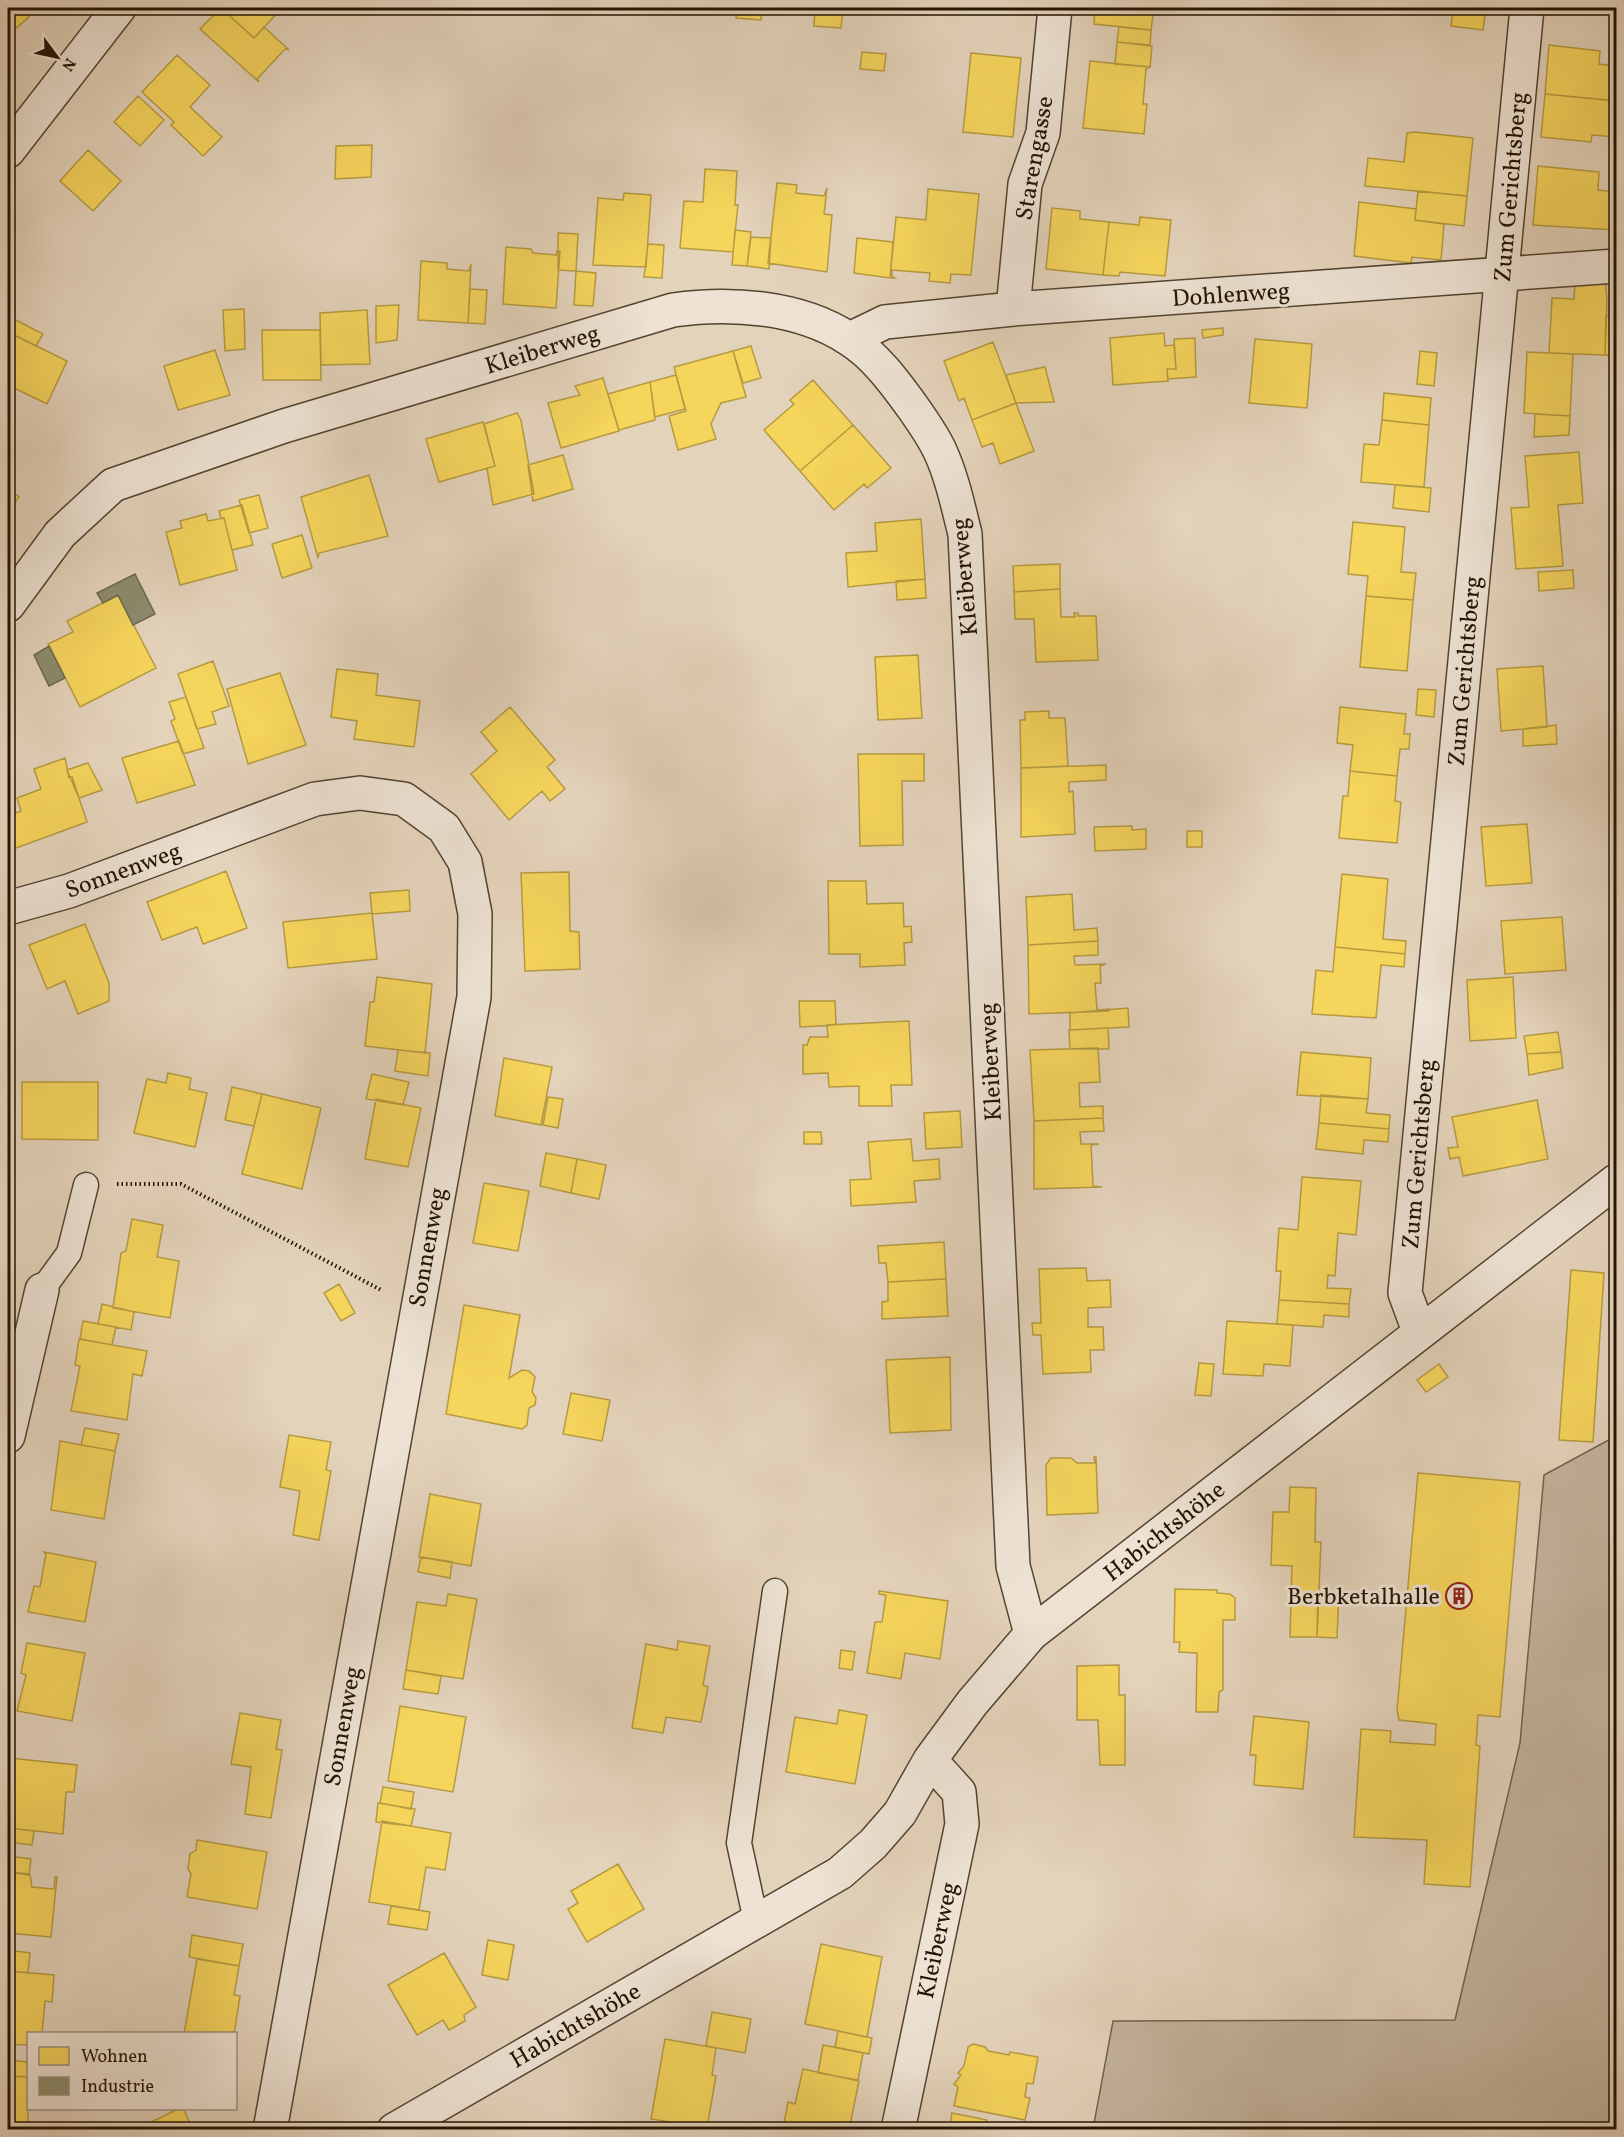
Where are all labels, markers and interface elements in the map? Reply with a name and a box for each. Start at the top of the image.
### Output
north arrow [27,27,87,87]
text: N [55,53,80,75]
street label: Zum Gerichtsberg [1487,91,1537,284]
street label: Starengasse [1008,94,1064,223]
street label: Dohlenweg [1171,275,1291,317]
street label: Kleiberweg [481,317,604,385]
street label: Kleiberweg [944,516,988,637]
street label: Zum Gerichtsberg [1441,575,1491,768]
street label: Sonnenweg [61,835,187,909]
street label: Kleiberweg [972,1002,1012,1122]
street label: Zum Gerichtsberg [1395,1058,1445,1251]
street label: Sonnenweg [402,1185,456,1310]
street label: Habichtshöhe [1097,1474,1233,1591]
place label: Berbketalhalle [1287,1581,1440,1615]
building icon: Berbketalhalle [1444,1581,1474,1611]
street label: Sonnenweg [317,1664,371,1789]
street label: Kleiberweg [910,1879,968,2002]
street label: Habichtshöhe [504,1976,648,2078]
legend [27,2032,237,2110]
text: Wohnen [81,2045,148,2070]
text: Industrie [81,2075,154,2100]

